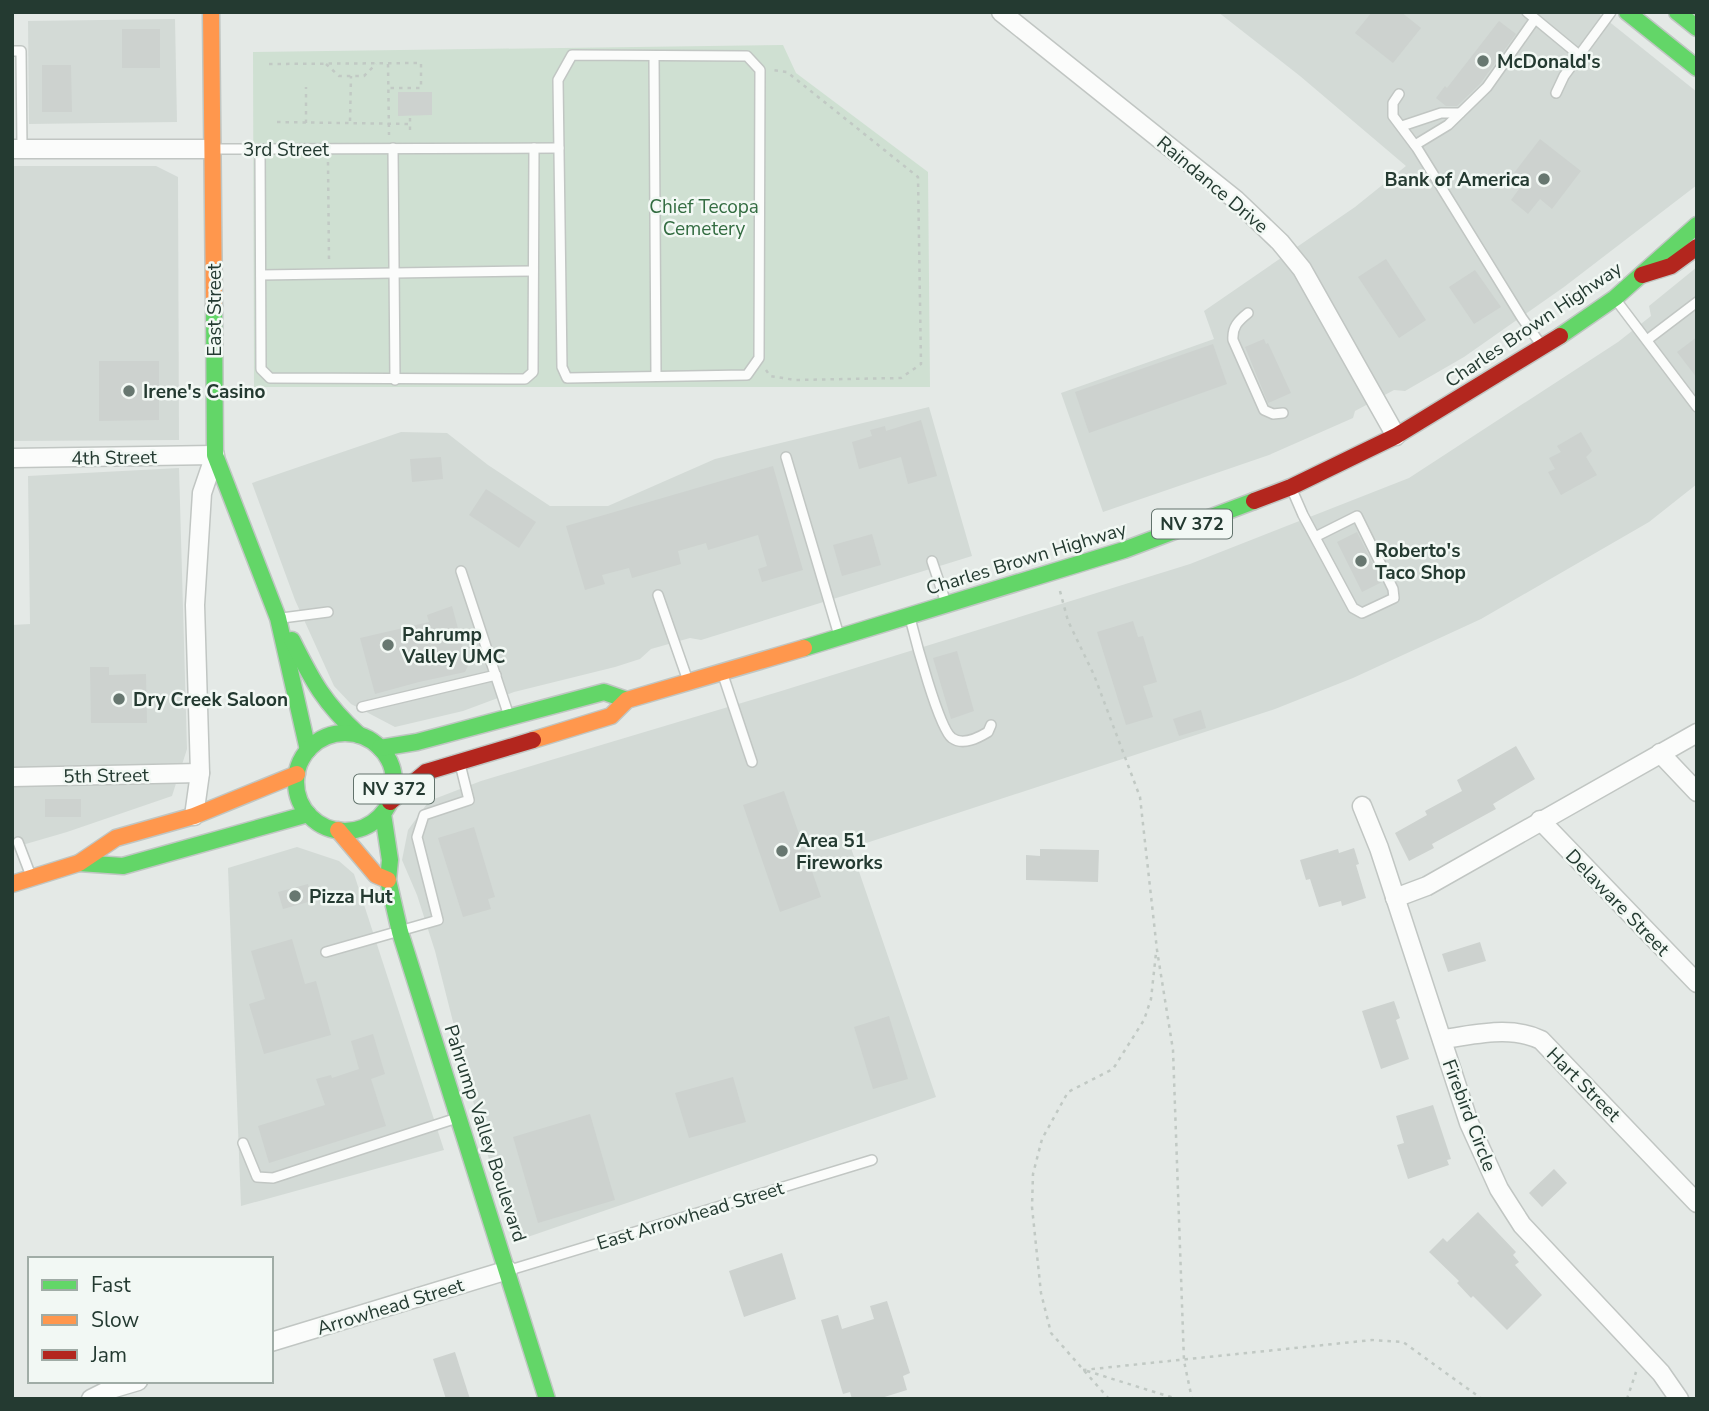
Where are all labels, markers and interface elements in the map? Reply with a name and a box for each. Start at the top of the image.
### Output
place label: McDonald's [1497,49,1601,75]
marker: McDonald's [1475,53,1491,69]
street label: Raindance Drive [1151,130,1274,239]
street label: 3rd Street [243,137,329,163]
place label: Bank of America [1385,167,1530,193]
marker: Bank of America [1536,171,1552,187]
park label: Chief Tecopa Cemetery [649,194,759,242]
street label: Charles Brown Highway [1440,256,1627,394]
street label: East Street [202,263,228,357]
place label: Irene's Casino [143,379,266,405]
marker: Irene's Casino [121,383,137,399]
street label: 4th Street [71,444,157,472]
road number: NV 372 [1152,510,1232,538]
street label: Charles Brown Highway [923,516,1130,602]
place label: Roberto's Taco Shop [1375,538,1466,586]
marker: Roberto's Taco Shop [1353,553,1369,569]
place label: Pahrump Valley UMC [401,622,506,670]
marker: Pahrump Valley UMC [380,637,396,653]
place label: Dry Creek Saloon [133,687,288,713]
marker: Dry Creek Saloon [111,691,127,707]
street label: 5th Street [63,762,149,790]
road number: NV 372 [354,774,434,804]
place label: Area 51 Fireworks [796,828,883,876]
marker: Area 51 Fireworks [774,843,790,859]
street label: Delaware Street [1560,844,1675,962]
place label: Pizza Hut [309,884,393,910]
marker: Pizza Hut [287,888,303,904]
street label: Pahrump Valley Boulevard [438,1021,532,1245]
street label: Hart Street [1540,1042,1626,1128]
street label: Firebird Circle [1436,1056,1502,1175]
street label: East Arrowhead Street [594,1175,787,1257]
legend [28,1257,273,1383]
text: Fast [91,1271,131,1299]
street label: Arrowhead Street [314,1272,467,1342]
text: Slow [91,1306,140,1334]
text: Jam [90,1341,127,1369]

